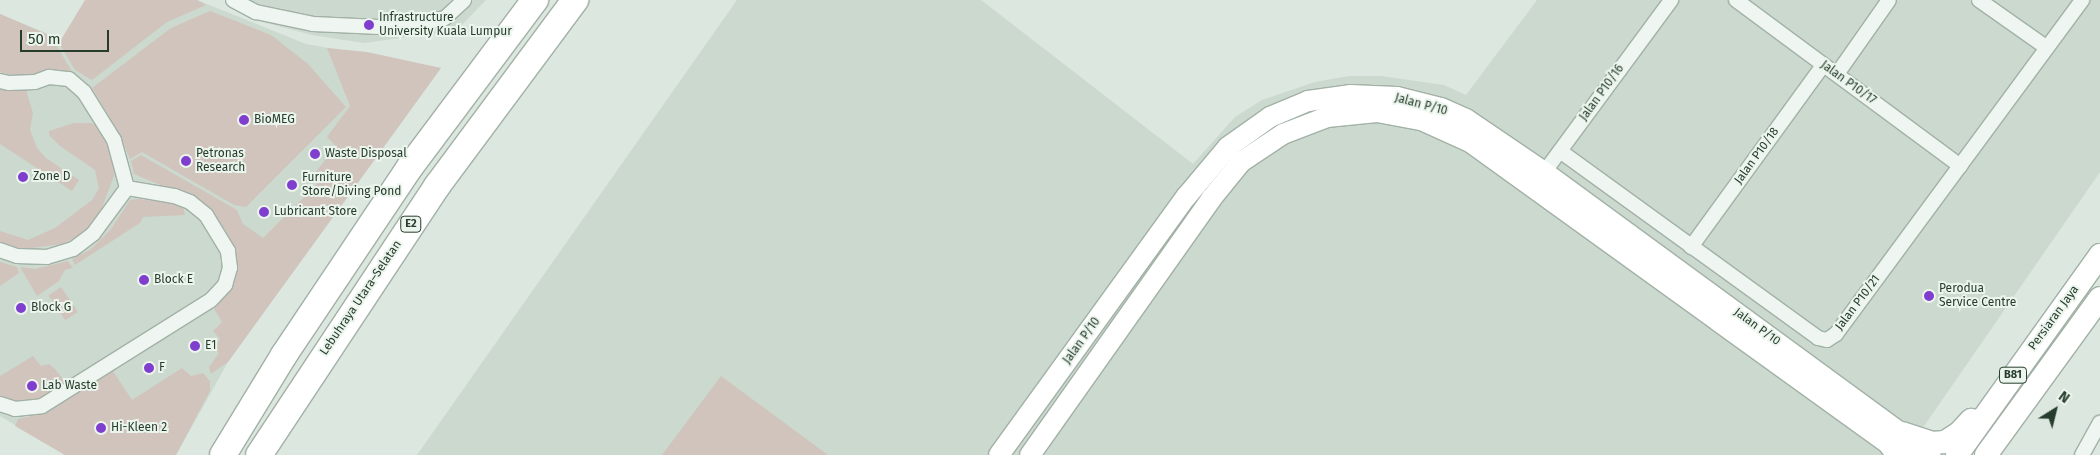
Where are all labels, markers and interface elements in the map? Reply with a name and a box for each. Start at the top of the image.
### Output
place label: Infrastructure University Kuala Lumpur [379,11,512,39]
marker: Infrastructure University Kuala Lumpur [363,19,375,31]
scale bar [22,20,111,52]
text: 50 m [28,30,61,48]
street label: Jalan P10/17 [1817,58,1879,108]
street label: Jalan P10/16 [1577,62,1627,124]
street label: Jalan P/10 [1393,91,1449,119]
place label: BioMEG [254,113,295,127]
marker: BioMEG [238,114,250,126]
street label: Jalan P10/18 [1732,125,1782,187]
place label: Petronas Research [196,147,245,175]
place label: Waste Disposal [325,147,407,161]
marker: Waste Disposal [309,148,321,160]
marker: Petronas Research [180,155,192,167]
place label: Zone D [33,170,70,184]
marker: Zone D [17,171,29,183]
place label: Furniture Store/Diving Pond [302,171,401,199]
marker: Furniture Store/Diving Pond [286,179,298,191]
place label: Lubricant Store [274,205,357,219]
marker: Lubricant Store [258,206,270,218]
road number: E2 [400,215,422,232]
street label: Lebuhraya Utara–Selatan [317,238,405,358]
street label: Jalan P10/21 [1833,272,1883,334]
place label: Block E [154,273,193,287]
marker: Block E [138,274,150,286]
place label: Perodua Service Centre [1939,282,2016,310]
street label: Persiaran Jaya [2026,283,2082,353]
marker: Perodua Service Centre [1923,290,1935,302]
place label: Block G [31,301,71,315]
marker: Block G [15,302,27,314]
street label: Jalan P/10 [1731,305,1783,349]
street label: Jalan P/10 [1060,315,1104,367]
place label: E1 [205,339,216,353]
marker: E1 [189,340,201,352]
place label: F [159,361,165,375]
marker: F [143,362,155,374]
road number: B81 [1998,366,2028,384]
place label: Lab Waste [42,379,97,393]
marker: Lab Waste [26,380,38,392]
north arrow [2030,385,2080,435]
text: N [2055,388,2073,407]
place label: Hi-Kleen 2 [111,421,167,435]
marker: Hi-Kleen 2 [95,422,107,434]

